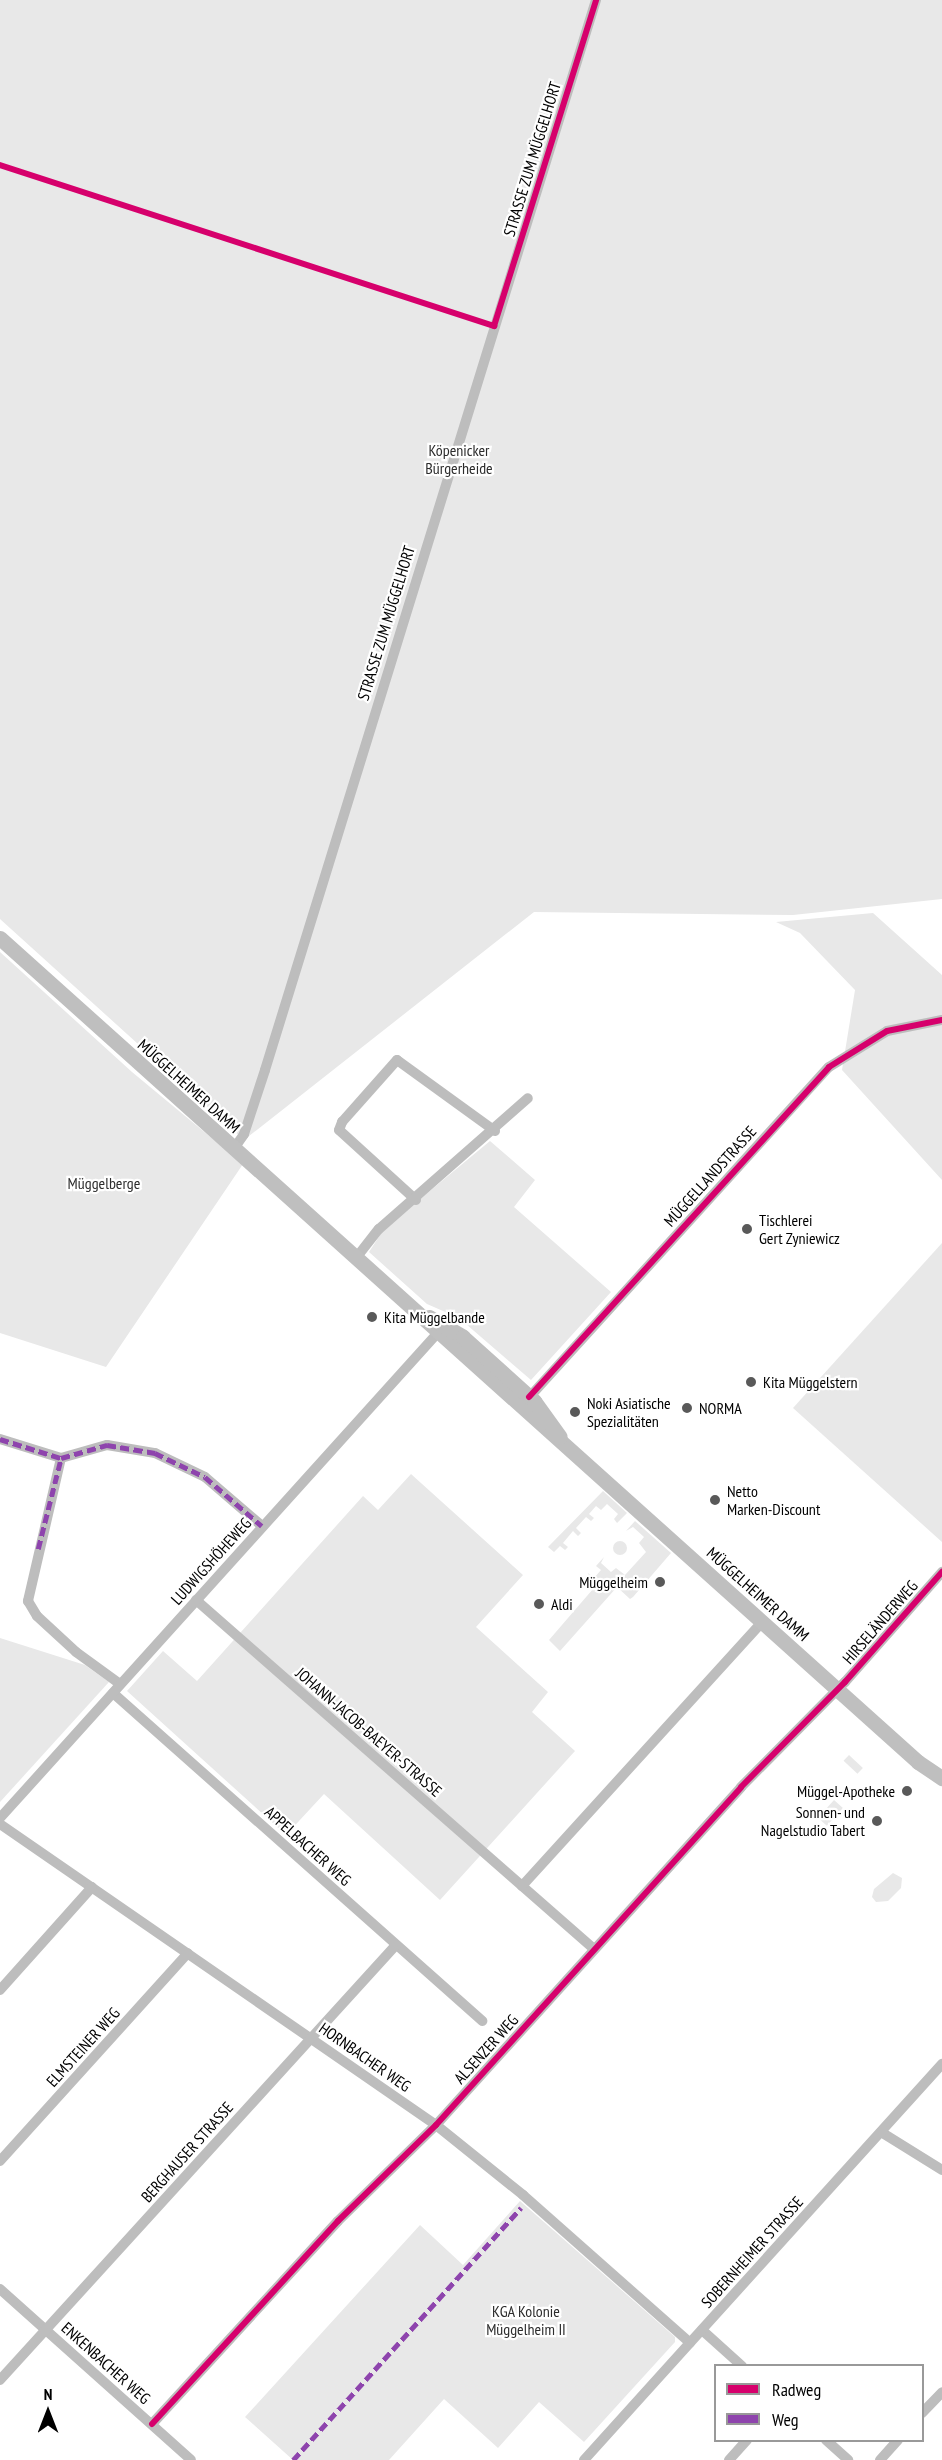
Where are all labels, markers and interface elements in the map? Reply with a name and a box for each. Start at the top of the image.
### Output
street label: STRASSE ZUM MÜGGELHORT [499,79,565,239]
park label: Köpenicker Bürgerheide [425,440,493,478]
street label: STRASSE ZUM MÜGGELHORT [353,543,419,703]
street label: MÜGGELHEIMER DAMM [134,1035,244,1137]
street label: MÜGGELLANDSTRASSE [660,1122,760,1230]
park label: Müggelberge [68,1173,140,1193]
place label: Tischlerei Gert Zyniewicz [759,1210,840,1248]
marker: Tischlerei Gert Zyniewicz [740,1222,754,1236]
place label: Kita Müggelbande [384,1307,485,1327]
marker: Kita Müggelbande [365,1310,379,1324]
place label: Kita Müggelstern [763,1372,858,1392]
marker: Kita Müggelstern [744,1375,758,1389]
place label: Noki Asiatische Spezialitäten [587,1393,671,1431]
place label: NORMA [699,1398,742,1418]
marker: NORMA [680,1401,694,1415]
marker: Noki Asiatische Spezialitäten [568,1405,582,1419]
place label: Netto Marken-Discount [727,1481,820,1519]
marker: Netto Marken-Discount [708,1493,722,1507]
street label: LUDWIGSHÖHEWEG [167,1513,255,1609]
street label: MÜGGELHEIMER DAMM [703,1543,813,1645]
place label: Müggelheim [579,1572,648,1592]
marker: Müggelheim [653,1575,667,1589]
street label: HIRSELÄNDERWEG [838,1576,922,1668]
place label: Aldi [551,1594,573,1614]
marker: Aldi [532,1597,546,1611]
street label: JOHANN-JACOB-BAEYER-STRASSE [292,1663,446,1801]
place label: Müggel-Apotheke [797,1781,895,1801]
marker: Müggel-Apotheke [900,1784,914,1798]
street label: APPELBACHER WEG [261,1802,355,1890]
place label: Sonnen- und Nagelstudio Tabert [760,1802,865,1840]
marker: Sonnen- und Nagelstudio Tabert [870,1814,884,1828]
street label: ELMSTEINER WEG [42,2003,124,2091]
street label: ALSENZER WEG [450,2010,522,2088]
street label: HORNBACHER WEG [315,2018,415,2096]
street label: BERGHAUSER STRASSE [137,2098,237,2206]
street label: SOBERNHEIMER STRASSE [697,2192,807,2312]
park label: KGA Kolonie Müggelheim II [486,2301,566,2339]
street label: ENKENBACHER WEG [58,2318,154,2408]
legend [714,2364,924,2442]
text: Radweg [772,2378,821,2401]
north arrow [18,2382,78,2442]
text: N [44,2384,52,2404]
text: Weg [772,2408,799,2431]

